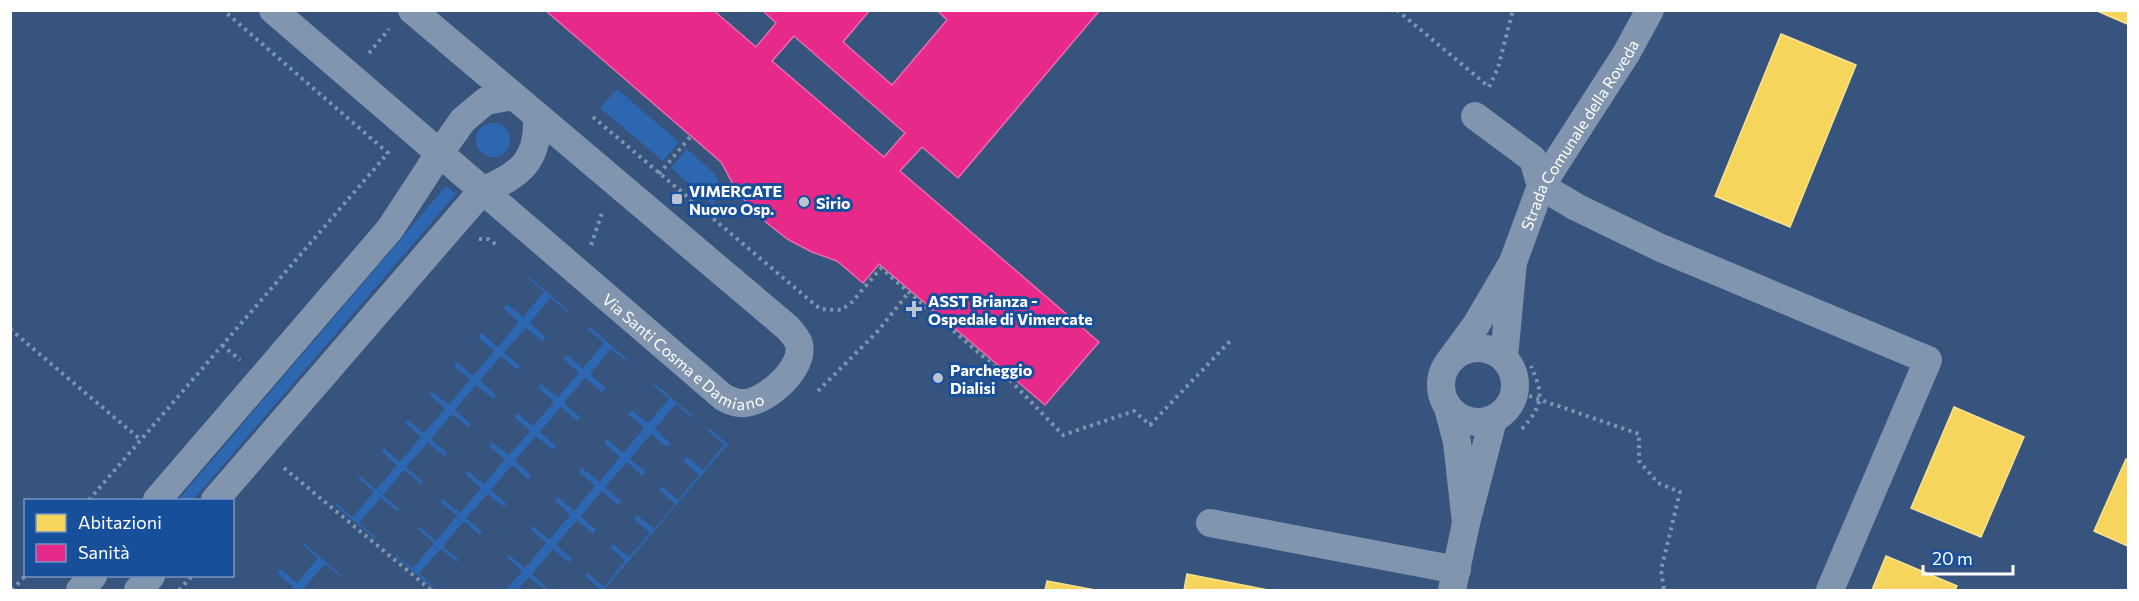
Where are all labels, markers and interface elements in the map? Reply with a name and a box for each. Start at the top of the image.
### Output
street label: Strada Comunale della Roveda [1516,36,1642,233]
place label: VIMERCATE Nuovo Osp. [689,181,782,218]
marker: VIMERCATE Nuovo Osp. [670,192,684,206]
place label: Sirio [816,193,851,212]
marker: Sirio [797,195,811,209]
street label: Via Santi Cosma e Damiano [599,289,767,413]
place label: ASST Brianza - Ospedale di Vimercate [928,291,1093,328]
marker: ASST Brianza - Ospedale di Vimercate [905,300,923,318]
place label: Parcheggio Dialisi [950,360,1033,397]
marker: Parcheggio Dialisi [931,371,945,385]
legend [24,499,234,577]
text: Abitazioni [78,511,162,533]
scale bar [1923,538,2013,576]
text: Sanità [78,541,130,563]
text: 20 m [1932,547,1973,569]

